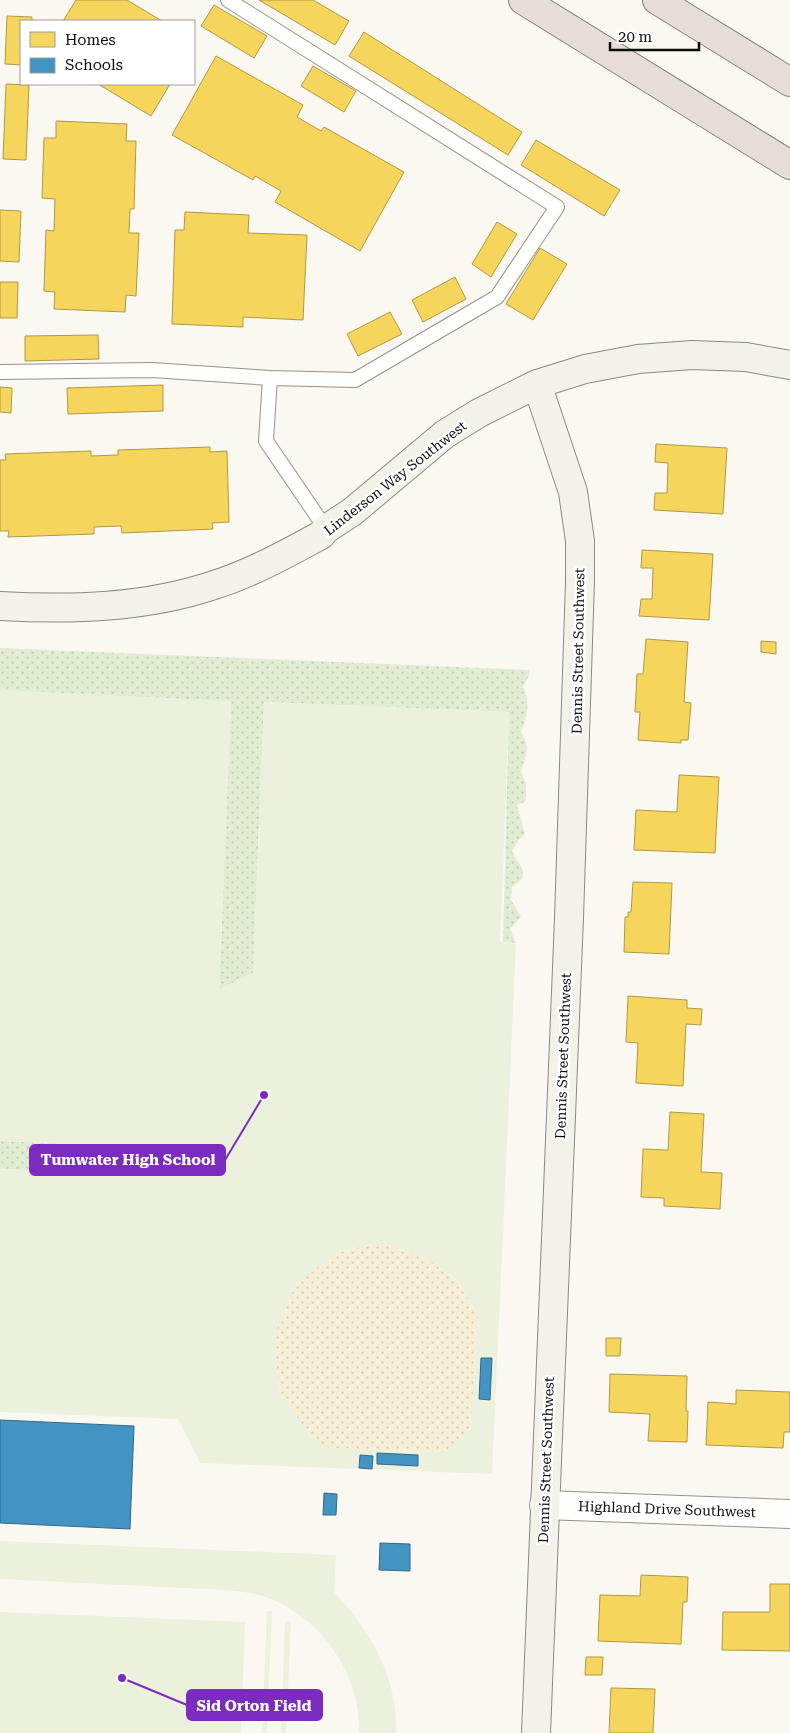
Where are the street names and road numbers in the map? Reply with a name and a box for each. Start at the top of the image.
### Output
street label: Linderson Way Southwest [321,417,469,539]
street label: Dennis Street Southwest [569,568,587,734]
street label: Dennis Street Southwest [552,973,574,1139]
street label: Dennis Street Southwest [535,1377,557,1543]
street label: Highland Drive Southwest [578,1498,756,1520]

